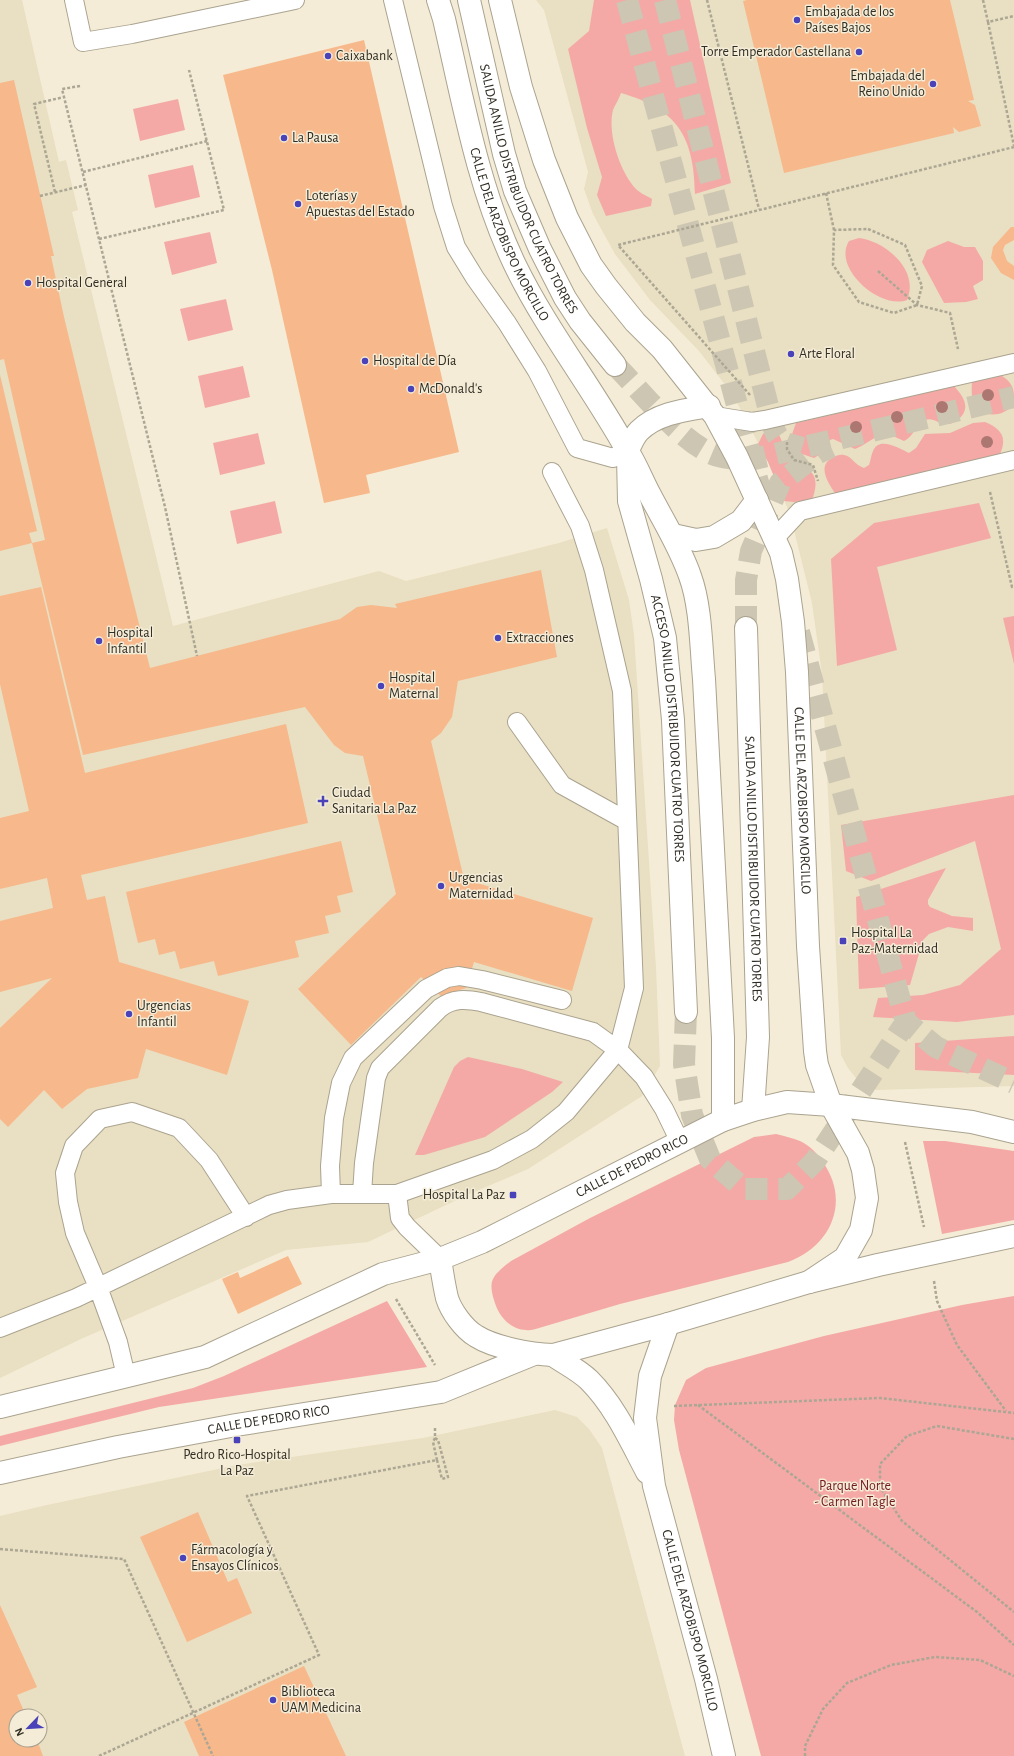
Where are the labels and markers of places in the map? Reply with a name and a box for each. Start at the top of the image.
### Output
place label: Embajada de los Países Bajos [805,5,894,35]
marker: Embajada de los Países Bajos [792,15,802,25]
place label: Torre Emperador Castellana [701,45,852,59]
marker: Torre Emperador Castellana [854,47,864,57]
place label: Caixabank [336,49,393,63]
marker: Caixabank [323,51,333,61]
place label: Embajada del Reino Unido [850,69,925,99]
marker: Embajada del Reino Unido [928,79,938,89]
place label: La Pausa [292,131,339,145]
marker: La Pausa [279,133,289,143]
place label: Loterías y Apuestas del Estado [306,189,415,219]
marker: Loterías y Apuestas del Estado [293,199,303,209]
place label: Hospital General [36,276,127,290]
marker: Hospital General [23,278,33,288]
place label: Arte Floral [799,347,855,361]
marker: Arte Floral [786,349,796,359]
place label: Hospital de Día [373,354,457,368]
marker: Hospital de Día [360,356,370,366]
place label: McDonald's [419,382,482,396]
marker: McDonald's [406,384,416,394]
place label: Hospital Infantil [107,626,153,656]
place label: Extracciones [506,631,574,645]
marker: Extracciones [493,633,503,643]
marker: Hospital Infantil [94,636,104,646]
place label: Hospital Maternal [389,671,439,701]
marker: Hospital Maternal [376,681,386,691]
place label: Ciudad Sanitaria La Paz [332,786,417,816]
marker: Ciudad Sanitaria La Paz [317,795,329,807]
place label: Urgencias Maternidad [449,871,513,901]
marker: Urgencias Maternidad [436,881,446,891]
place label: Hospital La Paz-Maternidad [851,926,938,956]
marker: Hospital La Paz-Maternidad [838,936,848,946]
place label: Urgencias Infantil [137,999,191,1029]
marker: Urgencias Infantil [124,1009,134,1019]
place label: Hospital La Paz [423,1188,505,1202]
marker: Hospital La Paz [508,1190,518,1200]
marker: Pedro Rico-Hospital La Paz [232,1435,242,1445]
place label: Pedro Rico-Hospital La Paz [183,1448,291,1478]
place label: Fármacología y Ensayos Clínicos [191,1543,279,1573]
marker: Fármacología y Ensayos Clínicos [178,1553,188,1563]
place label: Biblioteca UAM Medicina [281,1685,362,1715]
marker: Biblioteca UAM Medicina [268,1695,278,1705]

